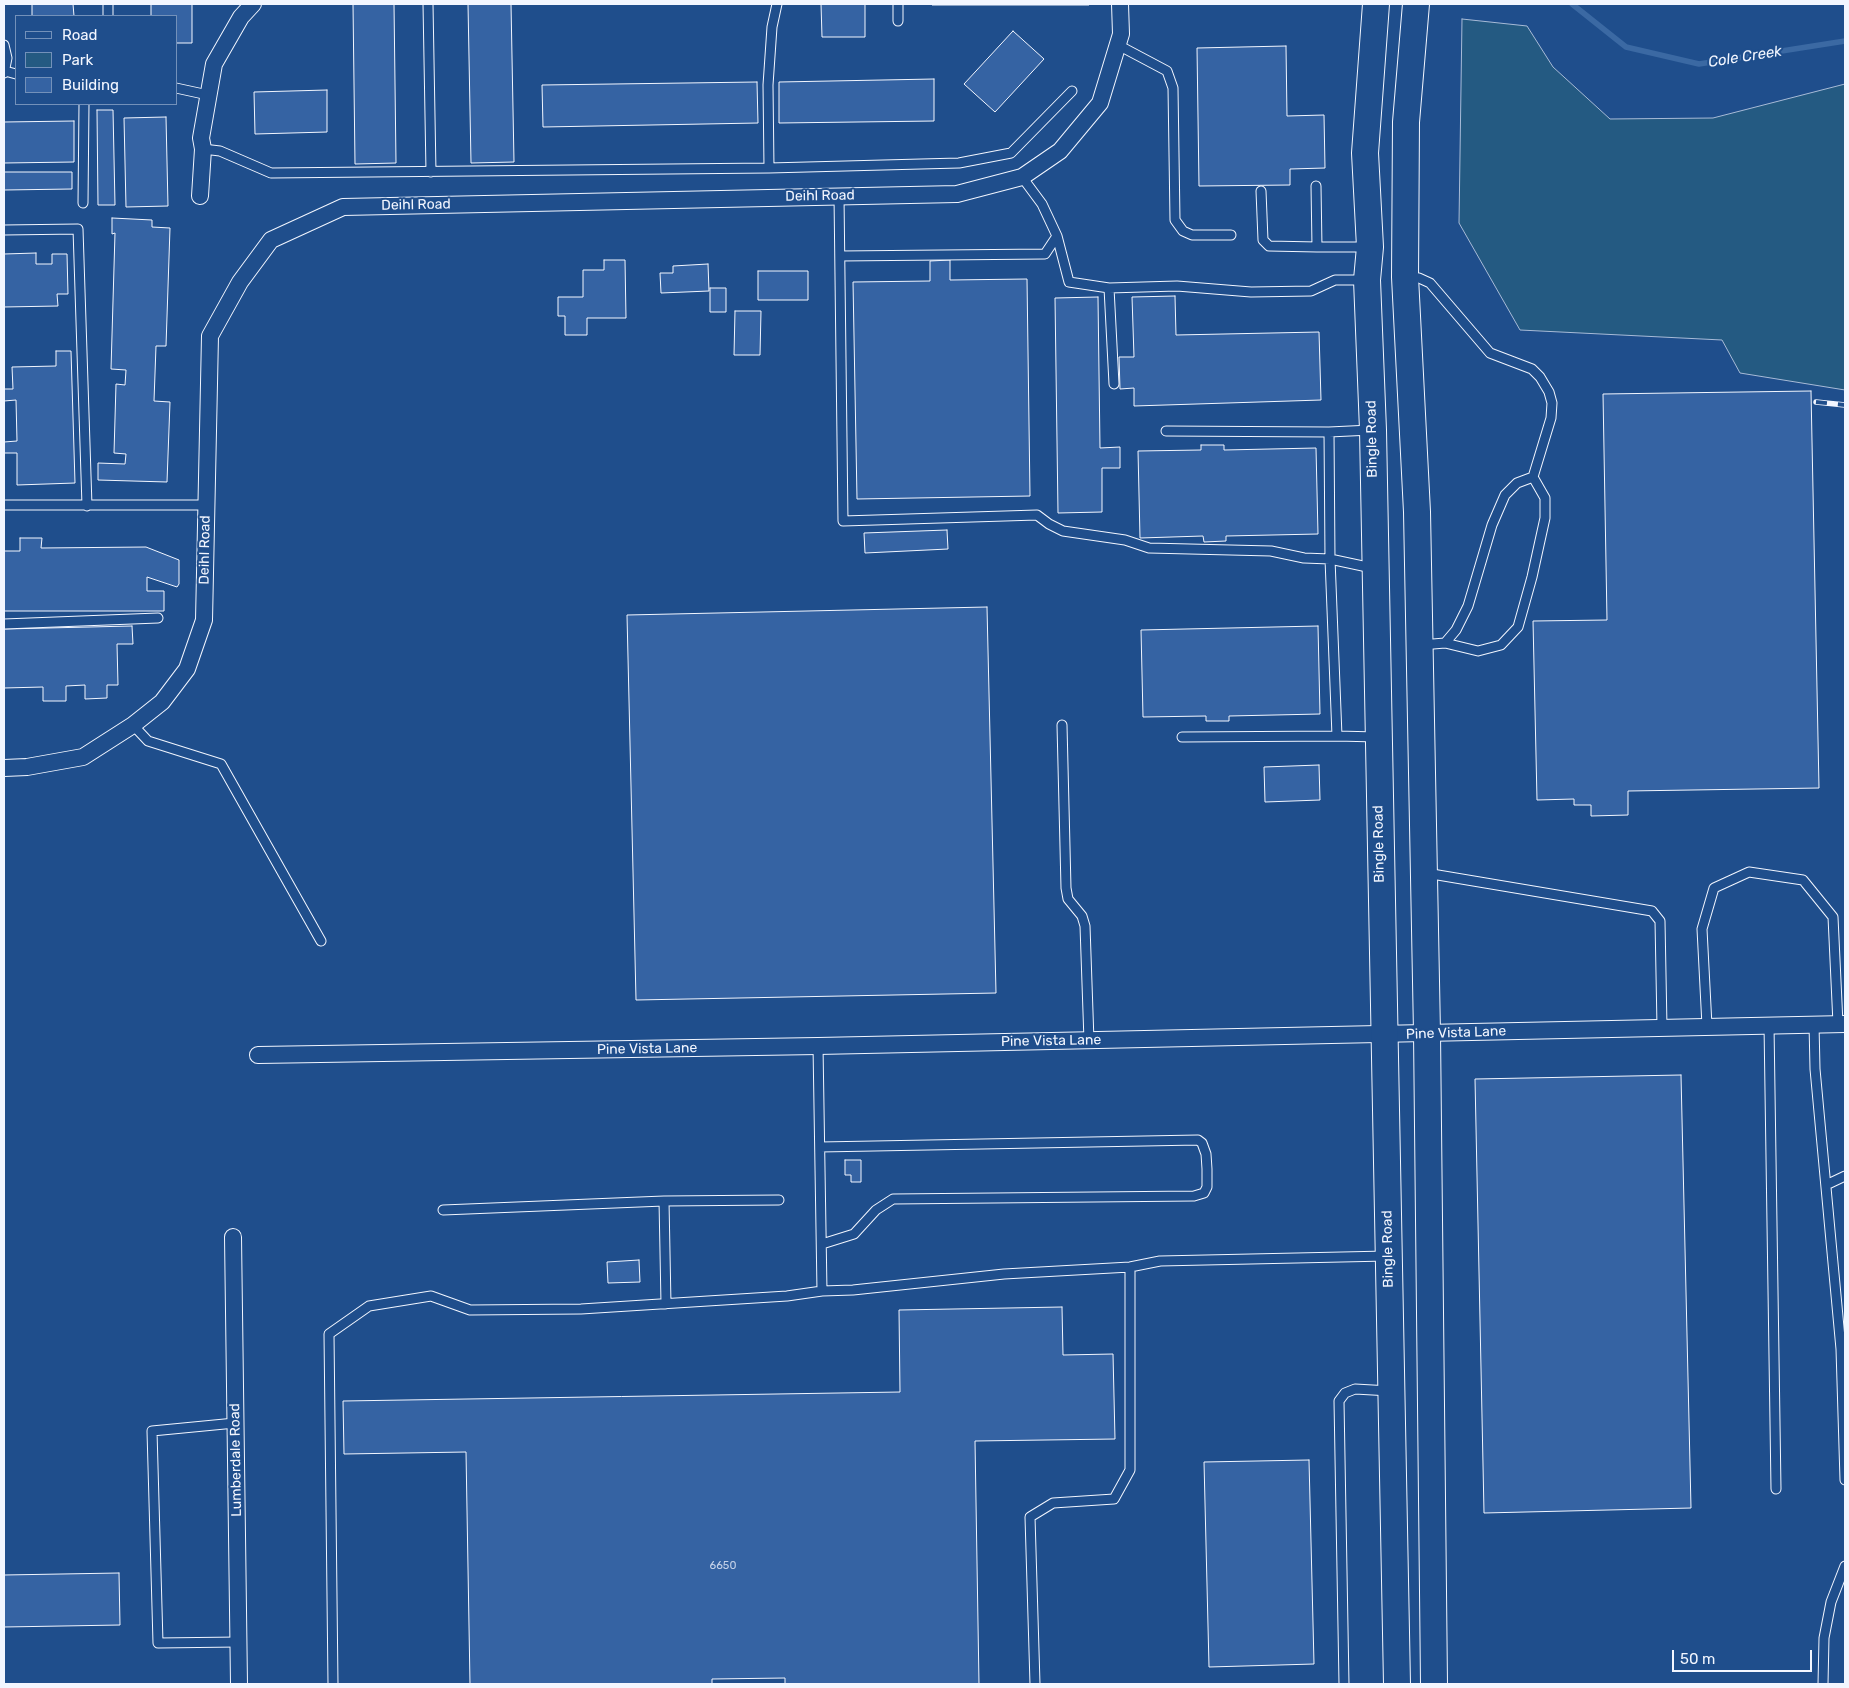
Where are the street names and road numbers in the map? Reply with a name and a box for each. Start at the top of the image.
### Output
street label: Deihl Road [785,187,855,205]
street label: Deihl Road [381,196,451,214]
street label: Bingle Road [1363,400,1381,478]
street label: Deihl Road [196,515,214,585]
street label: Bingle Road [1370,805,1388,883]
street label: Pine Vista Lane [1406,1023,1506,1043]
street label: Pine Vista Lane [1001,1032,1101,1050]
street label: Pine Vista Lane [597,1040,697,1058]
street label: Bingle Road [1379,1210,1397,1288]
street label: Lumberdale Road [227,1403,245,1517]

